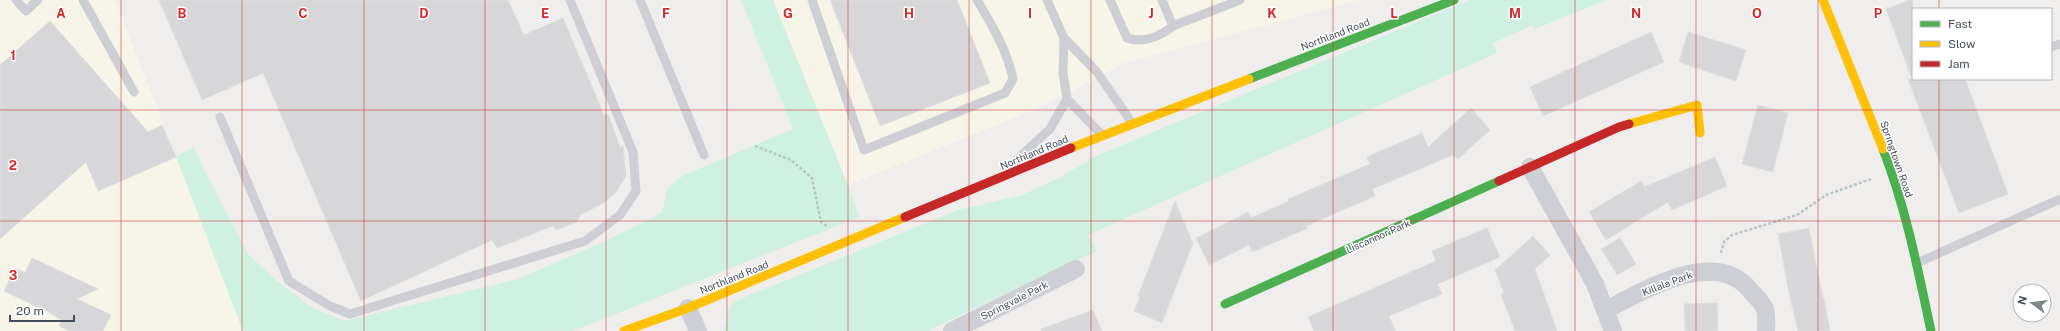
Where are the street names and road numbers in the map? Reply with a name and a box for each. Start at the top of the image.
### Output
street label: Northland Road [1299,15,1371,53]
street label: Springtown Road [1878,119,1916,199]
street label: Northland Road [998,132,1070,172]
street label: Liscannor Park [1344,216,1412,256]
street label: Northland Road [698,258,770,296]
street label: Killala Park [1640,268,1694,298]
street label: Springvale Park [978,278,1050,322]

